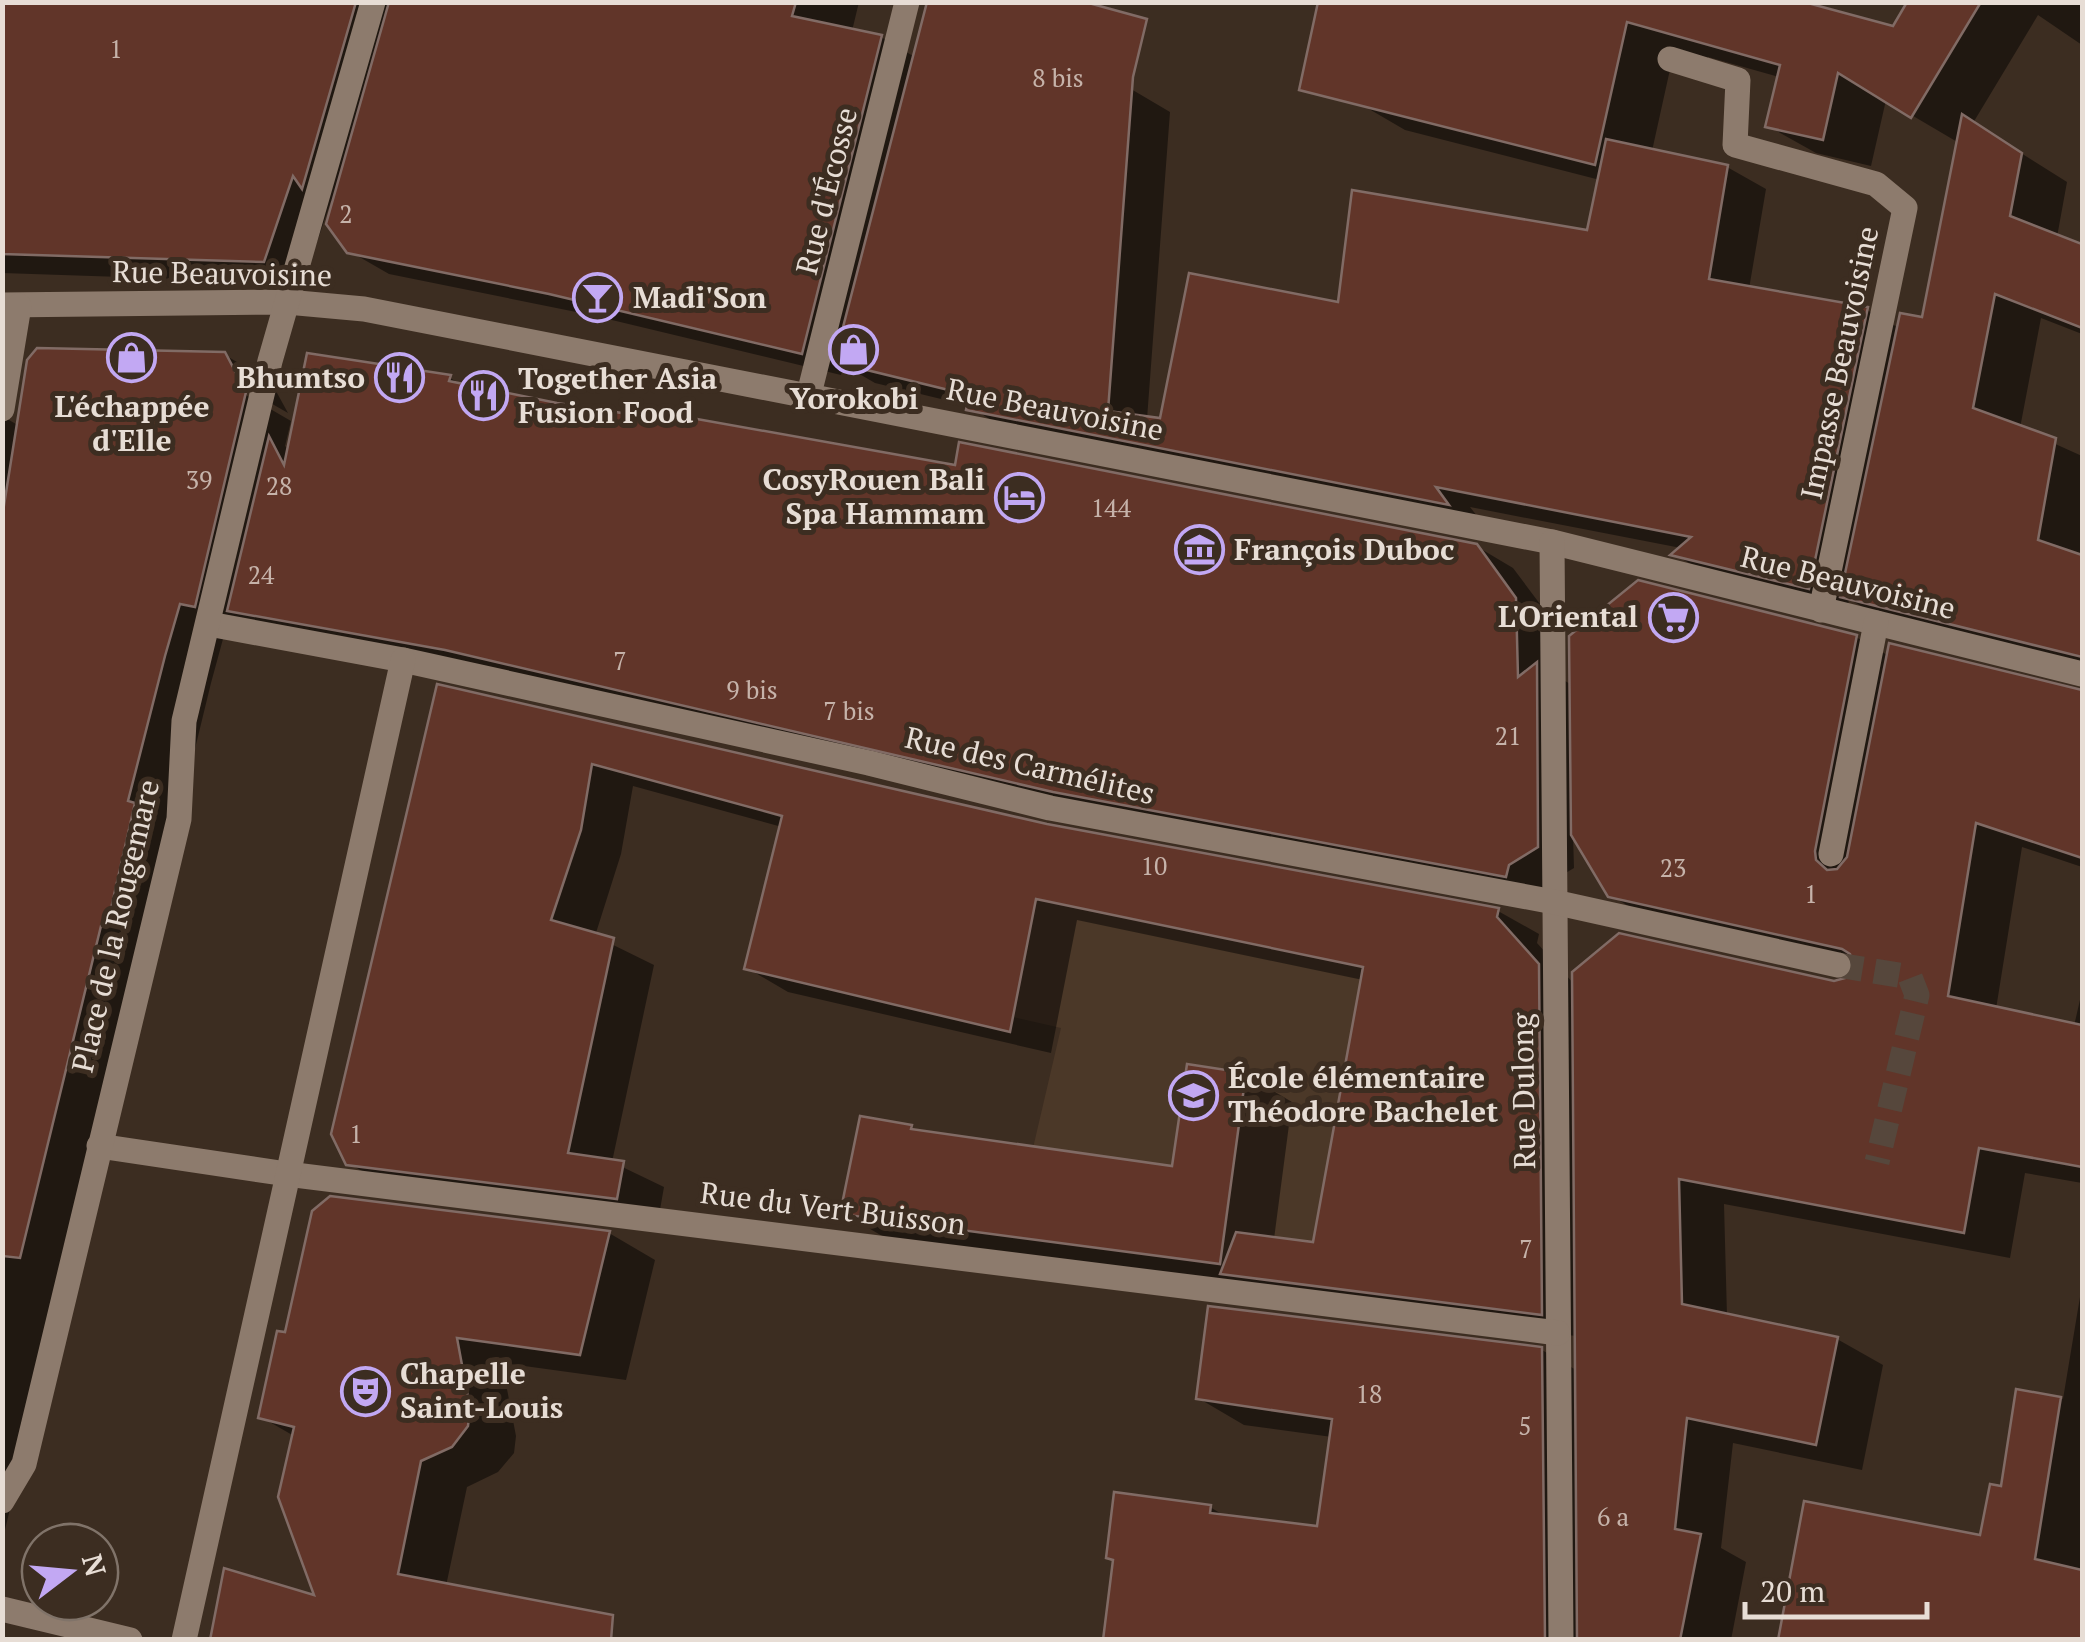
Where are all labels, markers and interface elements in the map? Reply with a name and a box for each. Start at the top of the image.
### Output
house number: 1 [109,32,123,65]
house number: 8 bis [1032,61,1084,94]
street label: Rue d'Écosse [786,103,866,278]
house number: 2 [339,197,353,230]
street label: Impasse Beauvoisine [1791,223,1887,503]
street label: Rue Beauvoisine [112,251,332,295]
bar icon: Madi'Son [572,272,624,324]
place label: Madi'Son [633,277,767,317]
shop icon: Yorokobi [828,324,880,376]
shop icon: L'échappée d'Elle [106,332,158,384]
restaurant icon: Bhumtso [374,352,426,404]
place label: Bhumtso [237,357,365,397]
place label: Together Asia Fusion Food [518,358,718,432]
street label: Rue Beauvoisine [943,368,1167,450]
restaurant icon: Together Asia Fusion Food [457,370,509,422]
place label: Yorokobi [789,378,919,418]
place label: L'échappée d'Elle [54,386,210,460]
place label: CosyRouen Bali Spa Hammam [763,459,985,533]
house number: 39 [186,463,212,496]
house number: 28 [266,469,292,502]
hotel icon: CosyRouen Bali Spa Hammam [994,471,1046,523]
house number: 144 [1091,491,1132,524]
museum icon: François Duboc [1173,524,1225,576]
place label: François Duboc [1234,529,1454,569]
street label: Rue Beauvoisine [1737,536,1960,628]
house number: 24 [248,558,275,591]
supermarket icon: L'Oriental [1647,591,1699,643]
place label: L'Oriental [1498,596,1638,636]
house number: 7 [613,644,627,677]
house number: 9 bis [726,673,778,706]
house number: 7 bis [823,694,875,727]
street label: Rue des Carmélites [902,717,1159,813]
house number: 21 [1495,719,1521,752]
street label: Place de la Rougemare [62,775,168,1076]
house number: 10 [1141,849,1167,882]
house number: 23 [1660,851,1686,884]
house number: 1 [1804,877,1818,910]
street label: Rue Dulong [1502,1011,1544,1170]
place label: École élémentaire Théodore Bachelet [1228,1057,1498,1131]
school or university icon: École élémentaire Théodore Bachelet [1167,1069,1219,1121]
house number: 1 [349,1117,363,1150]
street label: Rue du Vert Buisson [698,1172,968,1244]
house number: 7 [1519,1232,1533,1265]
place label: Chapelle Saint-Louis [400,1353,563,1427]
theatre icon: Chapelle Saint-Louis [339,1365,391,1417]
house number: 18 [1356,1377,1382,1410]
house number: 5 [1518,1409,1532,1442]
house number: 6 a [1597,1500,1629,1533]
north arrow [20,1522,120,1622]
text: N [74,1550,115,1580]
scale bar [1745,1557,1928,1619]
text: 20 m [1760,1571,1825,1611]

